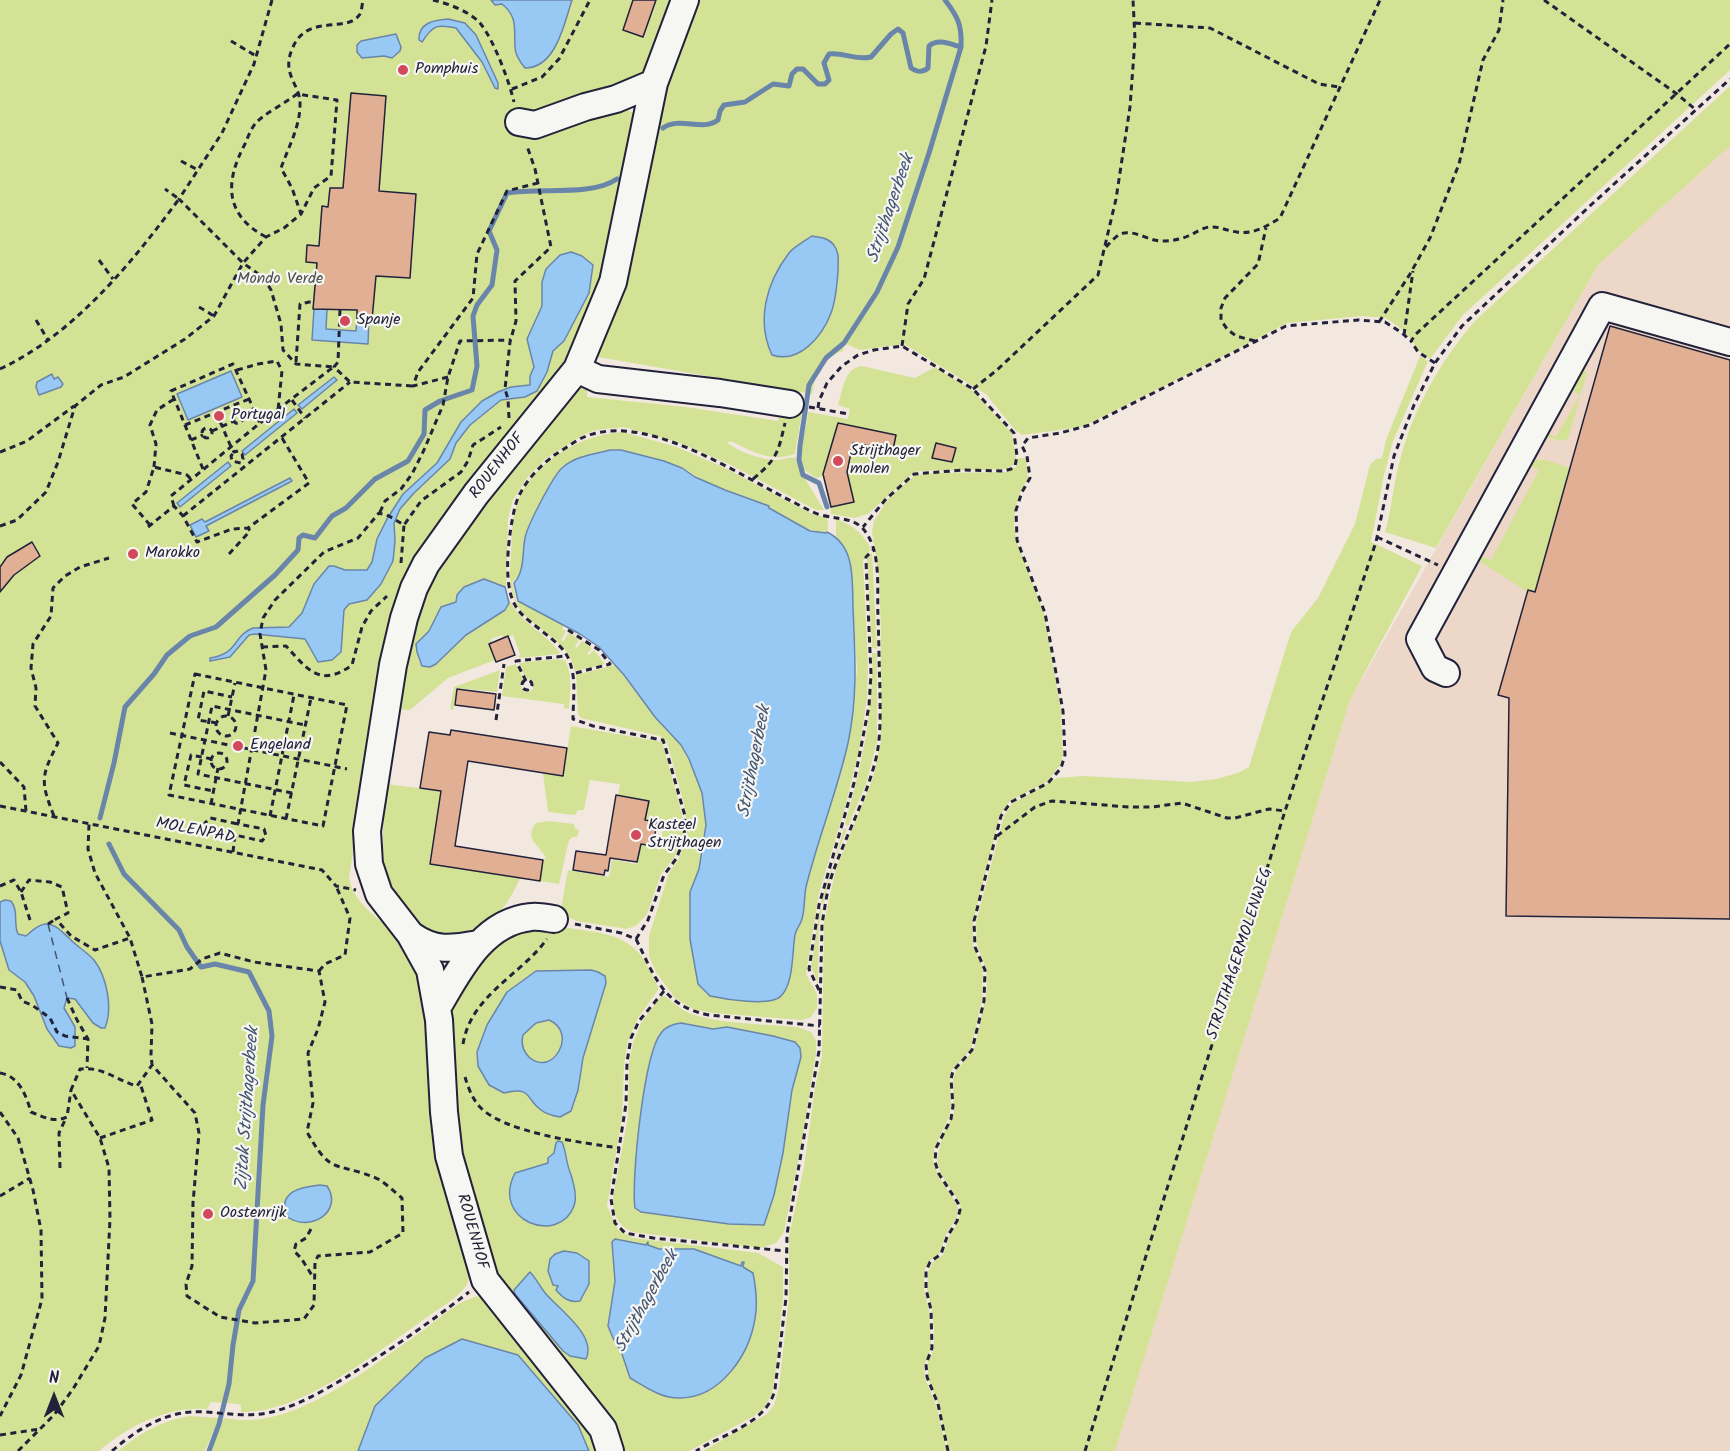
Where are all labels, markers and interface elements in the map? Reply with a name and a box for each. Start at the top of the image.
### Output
place label: Pomphuis [415,60,478,80]
marker: Pomphuis [396,63,410,77]
water label: Strijthagerbeek [863,152,921,266]
park label: Mondo Verde [237,270,323,290]
place label: Spanje [357,311,400,331]
marker: Spanje [338,314,352,328]
place label: Portugal [231,406,285,426]
marker: Portugal [212,409,226,423]
street label: ROUENHOF [466,430,530,504]
place label: Strijthager molen [850,442,920,480]
marker: Strijthager molen [831,454,845,468]
place label: Marokko [145,544,200,564]
marker: Marokko [126,547,140,561]
water label: Strijthagerbeek [735,704,777,820]
place label: Engeland [250,736,311,756]
marker: Engeland [231,739,245,753]
street label: MOLENPAD [154,815,236,849]
place label: Kasteel Strijthagen [648,816,721,854]
marker: Kasteel Strijthagen [629,828,643,842]
street label: STRIJTHAGERMOLENWEG [1204,866,1278,1042]
water label: Zijtak Strijthagerbeek [233,1026,265,1192]
street label: ROUENHOF [451,1192,491,1272]
place label: Oostenrijk [220,1204,286,1224]
marker: Oostenrijk [201,1207,215,1221]
water label: Strijthagerbeek [611,1247,685,1357]
text: N [49,1366,59,1391]
north arrow [24,1367,84,1427]

